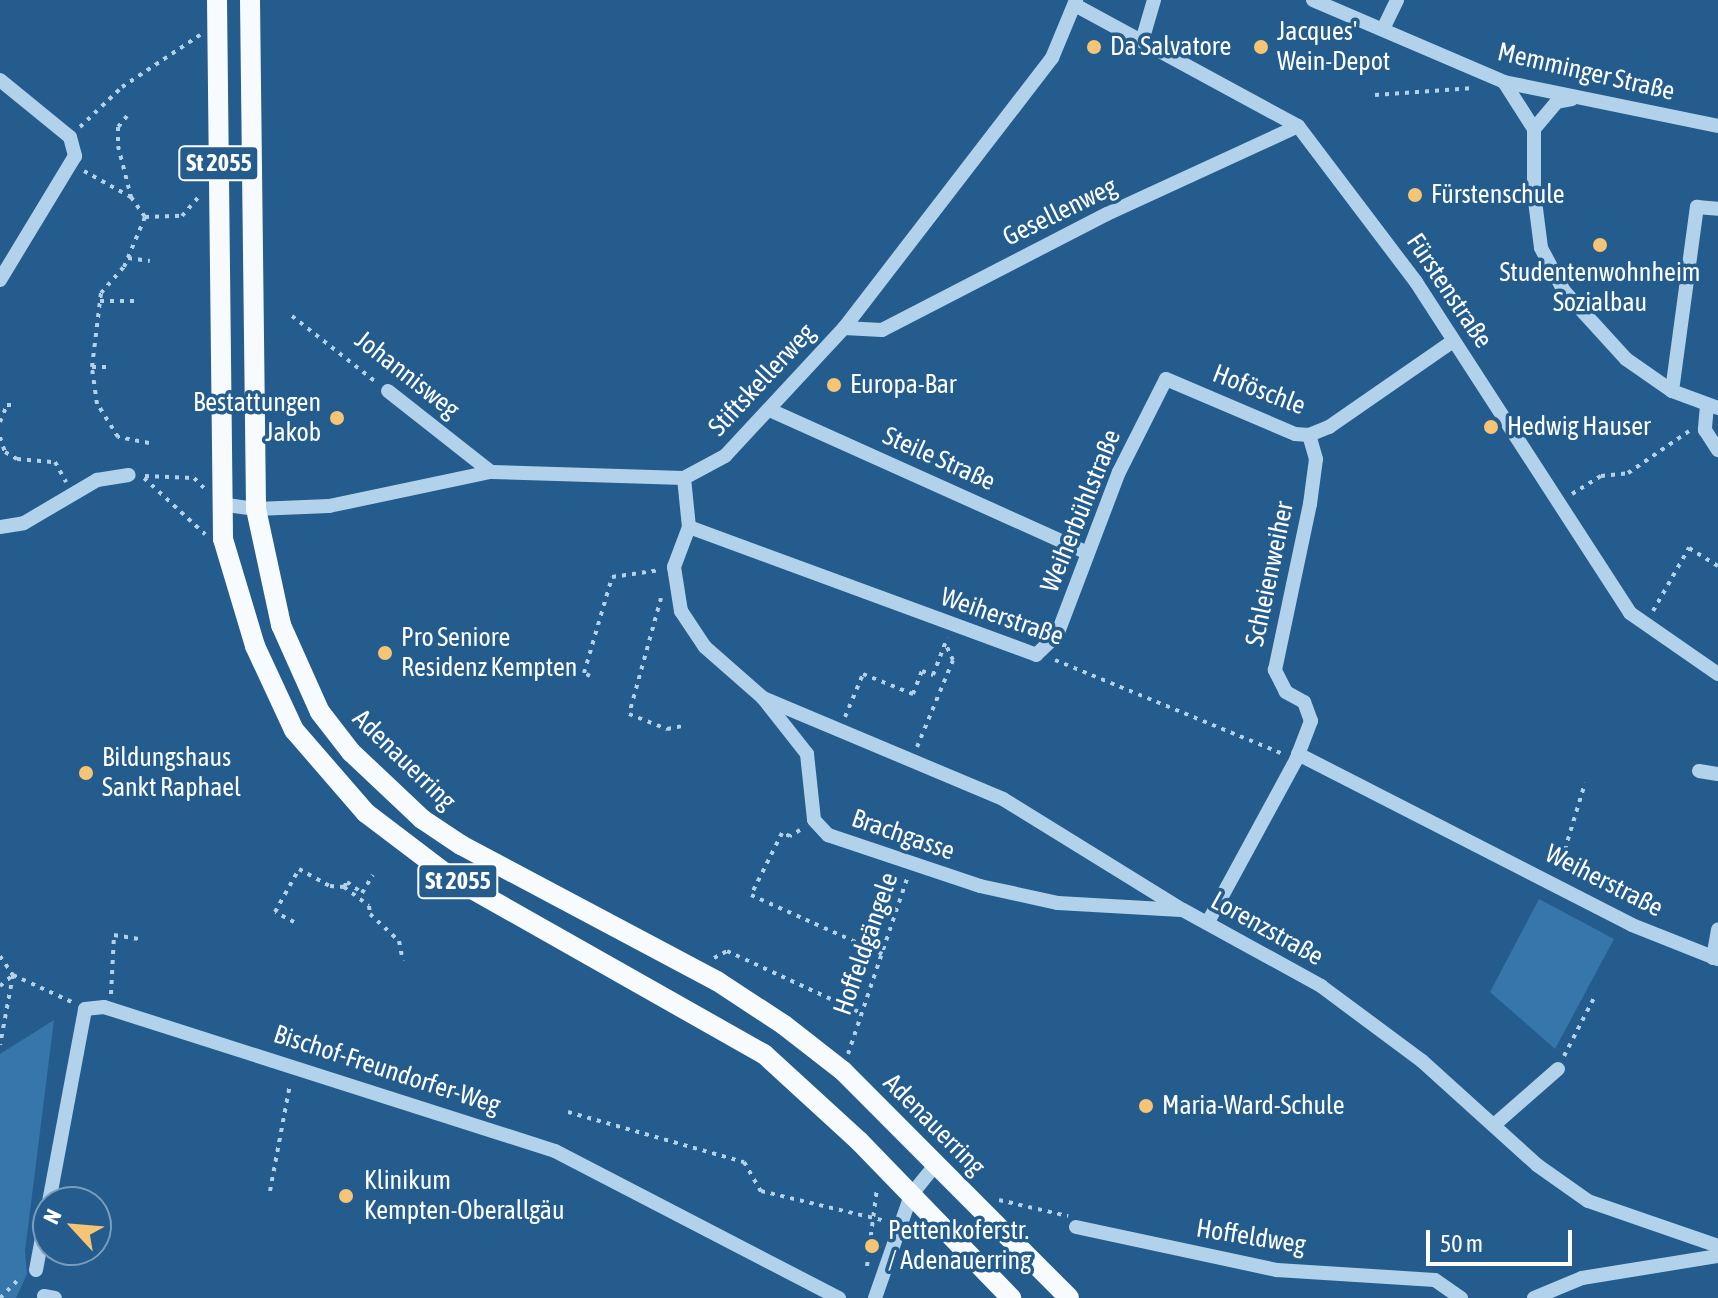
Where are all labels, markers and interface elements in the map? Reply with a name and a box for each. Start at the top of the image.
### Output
place label: Jacques' Wein-Depot [1277,16,1390,78]
place label: Da Salvatore [1110,31,1231,63]
street label: Memminger Straße [1494,36,1678,108]
marker: Da Salvatore [1085,38,1103,56]
marker: Jacques' Wein-Depot [1252,38,1270,56]
road number: St 2055 [177,143,261,183]
street label: Gesellenweg [998,171,1122,253]
place label: Fürstenschule [1431,179,1565,211]
marker: Fürstenschule [1406,186,1424,204]
street label: Fürstenstraße [1399,228,1499,354]
marker: Studentenwohnheim Sozialbau [1591,236,1609,254]
place label: Studentenwohnheim Sozialbau [1499,257,1701,318]
street label: Stiftskellerweg [702,317,822,443]
street label: Johannisweg [349,325,465,425]
street label: Hoföschle [1208,358,1310,422]
place label: Europa-Bar [850,369,957,401]
marker: Europa-Bar [825,376,843,394]
place label: Bestattungen Jakob [193,387,321,448]
marker: Bestattungen Jakob [328,409,346,427]
place label: Hedwig Hauser [1507,411,1651,443]
marker: Hedwig Hauser [1482,418,1500,436]
street label: Steile Straße [878,420,1000,498]
street label: Weiherbühlstraße [1034,425,1128,597]
street label: Schleienweiher [1239,499,1301,649]
street label: Weiherstraße [936,581,1068,653]
place label: Pro Seniore Residenz Kempten [401,622,577,684]
marker: Pro Seniore Residenz Kempten [376,644,394,662]
street label: Adenauerring [346,703,462,817]
place label: Bildungshaus Sankt Raphael [102,742,241,804]
marker: Bildungshaus Sankt Raphael [77,764,95,782]
street label: Brachgasse [847,803,959,867]
street label: Weiherstraße [1540,838,1668,924]
road number: St 2055 [416,861,500,901]
street label: Hoffeldgängele [827,869,905,1019]
street label: Lorenzstraße [1205,885,1329,973]
street label: Bischof-Freundorfer-Weg [270,1019,504,1121]
street label: Adenauerring [877,1068,991,1182]
place label: Maria-Ward-Schule [1162,1090,1345,1122]
marker: Maria-Ward-Schule [1137,1097,1155,1115]
place label: Klinikum Kempten-Oberallgäu [364,1165,564,1226]
marker: Klinikum Kempten-Oberallgäu [335,1185,357,1207]
north arrow [32,1186,112,1266]
text: N [38,1205,67,1228]
street label: Hoffeldweg [1194,1213,1308,1261]
scale bar [1430,1214,1576,1264]
place label: Pettenkoferstr. / Adenauerring [888,1215,1031,1276]
text: 50 m [1440,1230,1483,1257]
marker: Pettenkoferstr. / Adenauerring [863,1237,881,1255]

